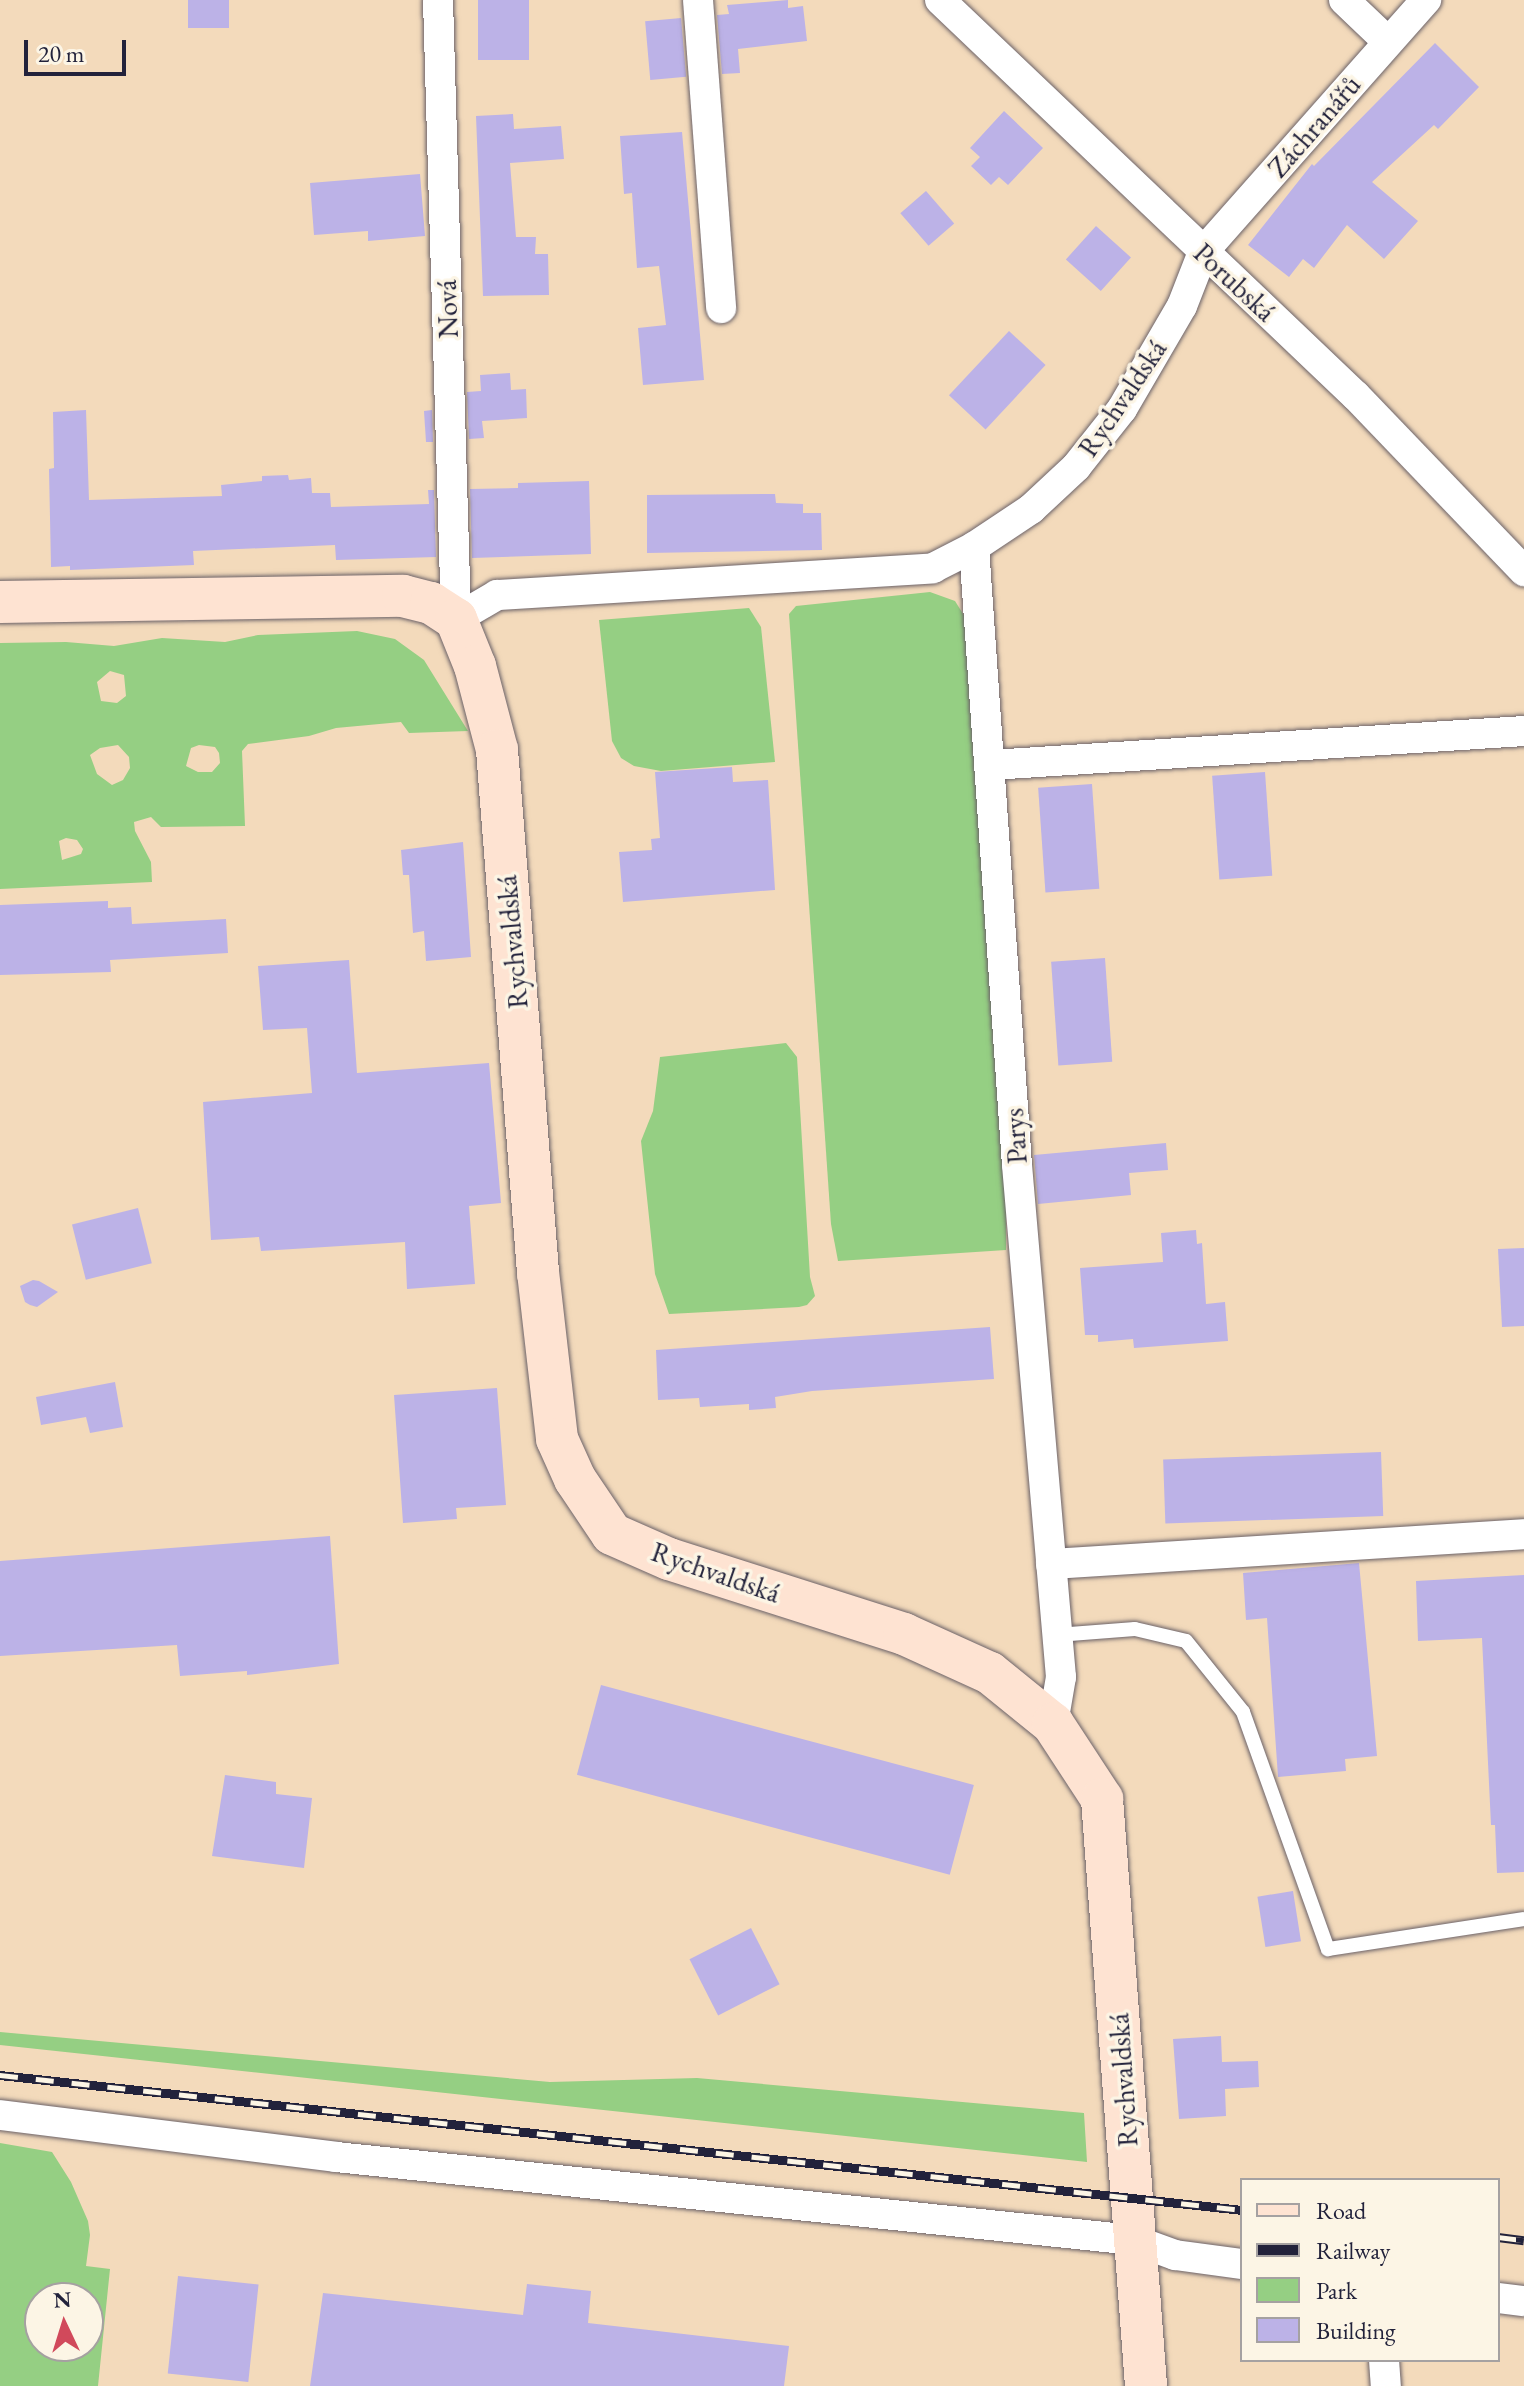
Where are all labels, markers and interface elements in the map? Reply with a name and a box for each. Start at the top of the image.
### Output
scale bar [28,24,130,74]
text: 20 m [38,38,85,69]
street label: Záchranářů [1260,68,1368,184]
street label: Porubská [1187,236,1283,328]
street label: Nová [429,279,465,339]
street label: Rychvaldská [1071,333,1173,463]
street label: Rychvaldská [489,874,535,1010]
street label: Parys [996,1107,1034,1165]
street label: Rychvaldská [647,1534,785,1610]
street label: Rychvaldská [1102,2012,1144,2148]
legend [1240,2178,1500,2362]
text: Road [1316,2195,1366,2226]
text: Railway [1316,2235,1390,2266]
text: Park [1316,2275,1357,2306]
north arrow [24,2282,104,2362]
text: N [53,2284,72,2315]
text: Building [1316,2315,1396,2346]

